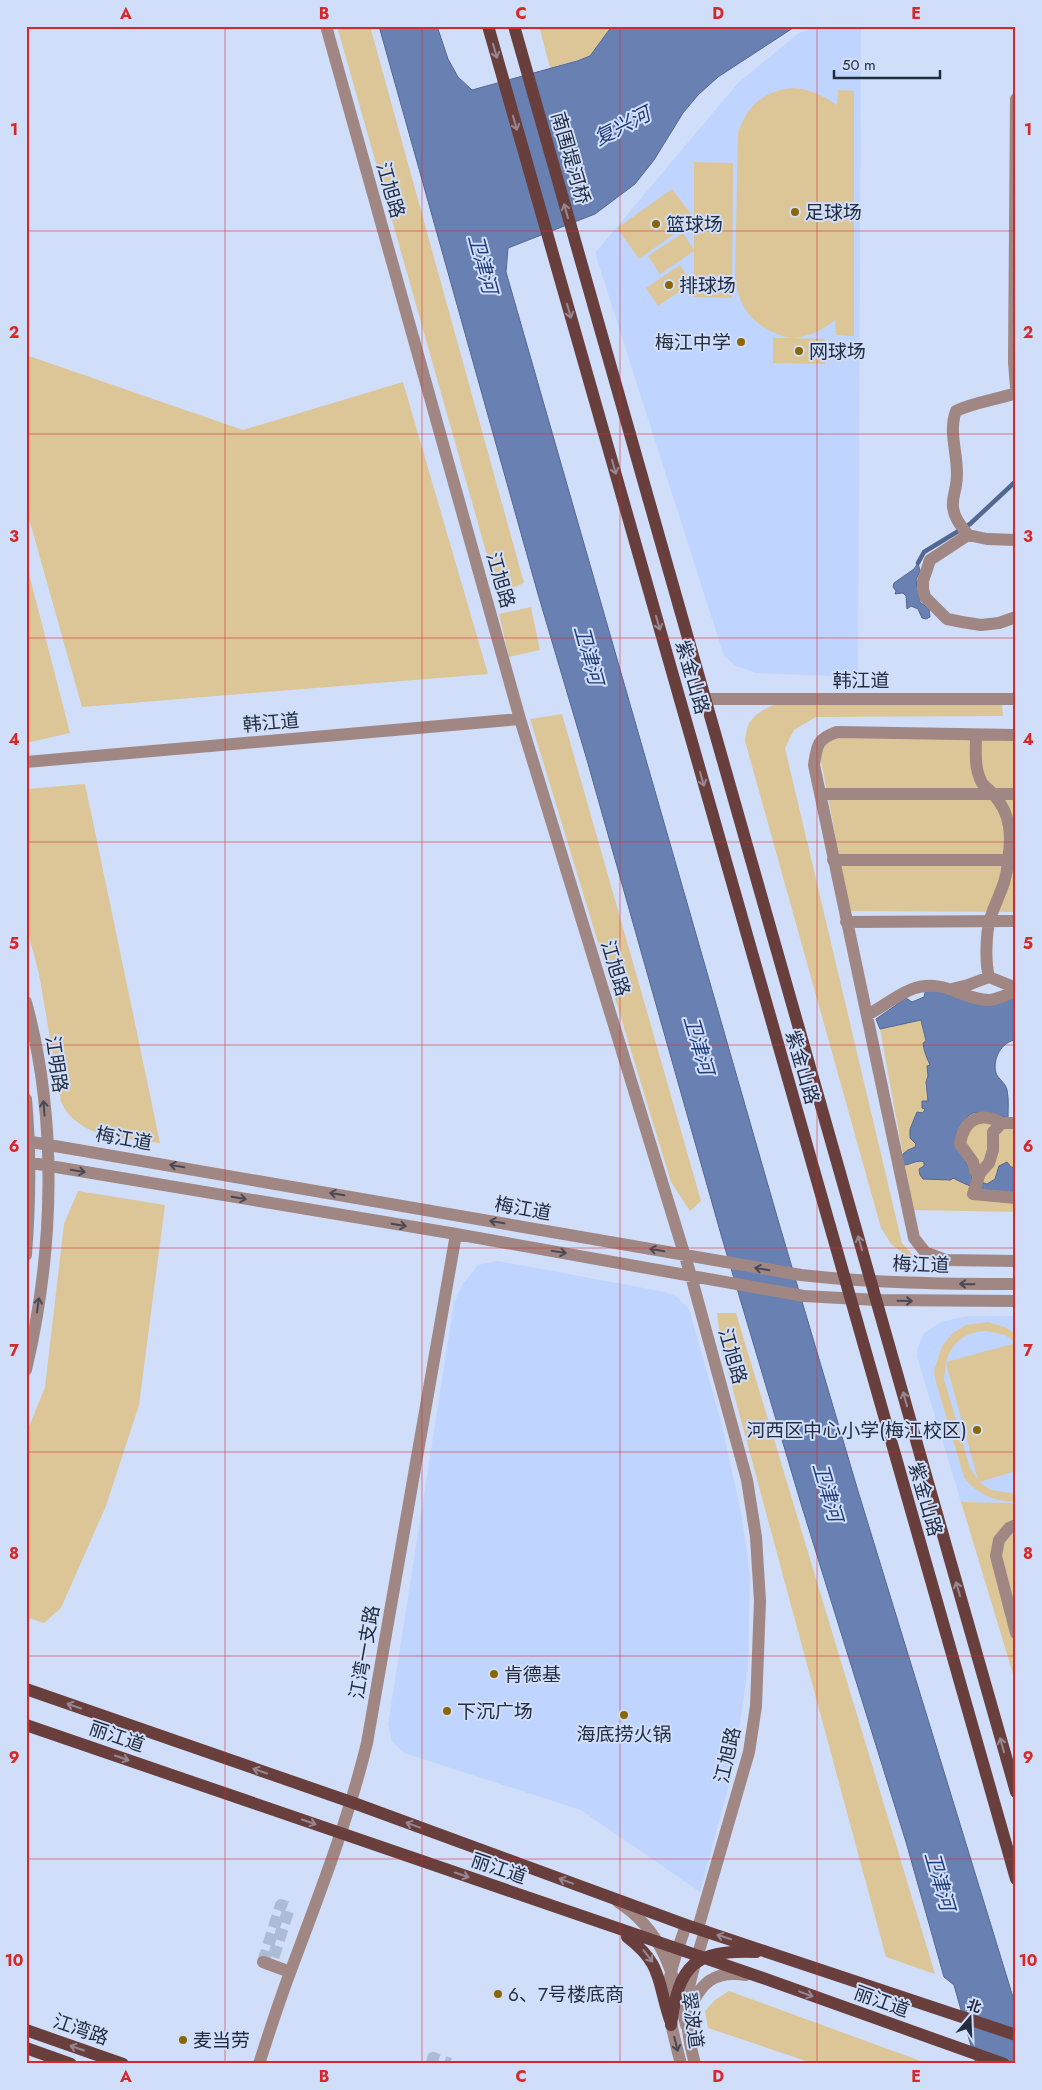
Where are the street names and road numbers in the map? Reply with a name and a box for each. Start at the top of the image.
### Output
street label: 南围堤河桥 [544,109,597,208]
street label: 江旭路 [370,159,411,221]
street label: 江旭路 [480,549,521,611]
street label: 紫金山路 [669,637,716,717]
street label: 韩江道 [832,667,890,694]
street label: 韩江道 [241,707,301,738]
street label: 江旭路 [594,937,637,999]
street label: 紫金山路 [779,1027,826,1107]
street label: 江明路 [39,1034,74,1094]
street label: 梅江道 [93,1120,154,1157]
street label: 梅江道 [492,1190,553,1227]
street label: 梅江道 [892,1250,950,1279]
street label: 江旭路 [712,1325,753,1387]
street label: 紫金山路 [902,1459,949,1539]
street label: 江湾一支路 [343,1603,386,1701]
street label: 丽江道 [85,1714,148,1759]
street label: 江旭路 [708,1724,747,1786]
street label: 丽江道 [467,1846,530,1891]
street label: 丽江道 [850,1979,913,2024]
street label: 翠波道 [675,1990,710,2050]
street label: 江湾路 [49,2007,112,2052]

